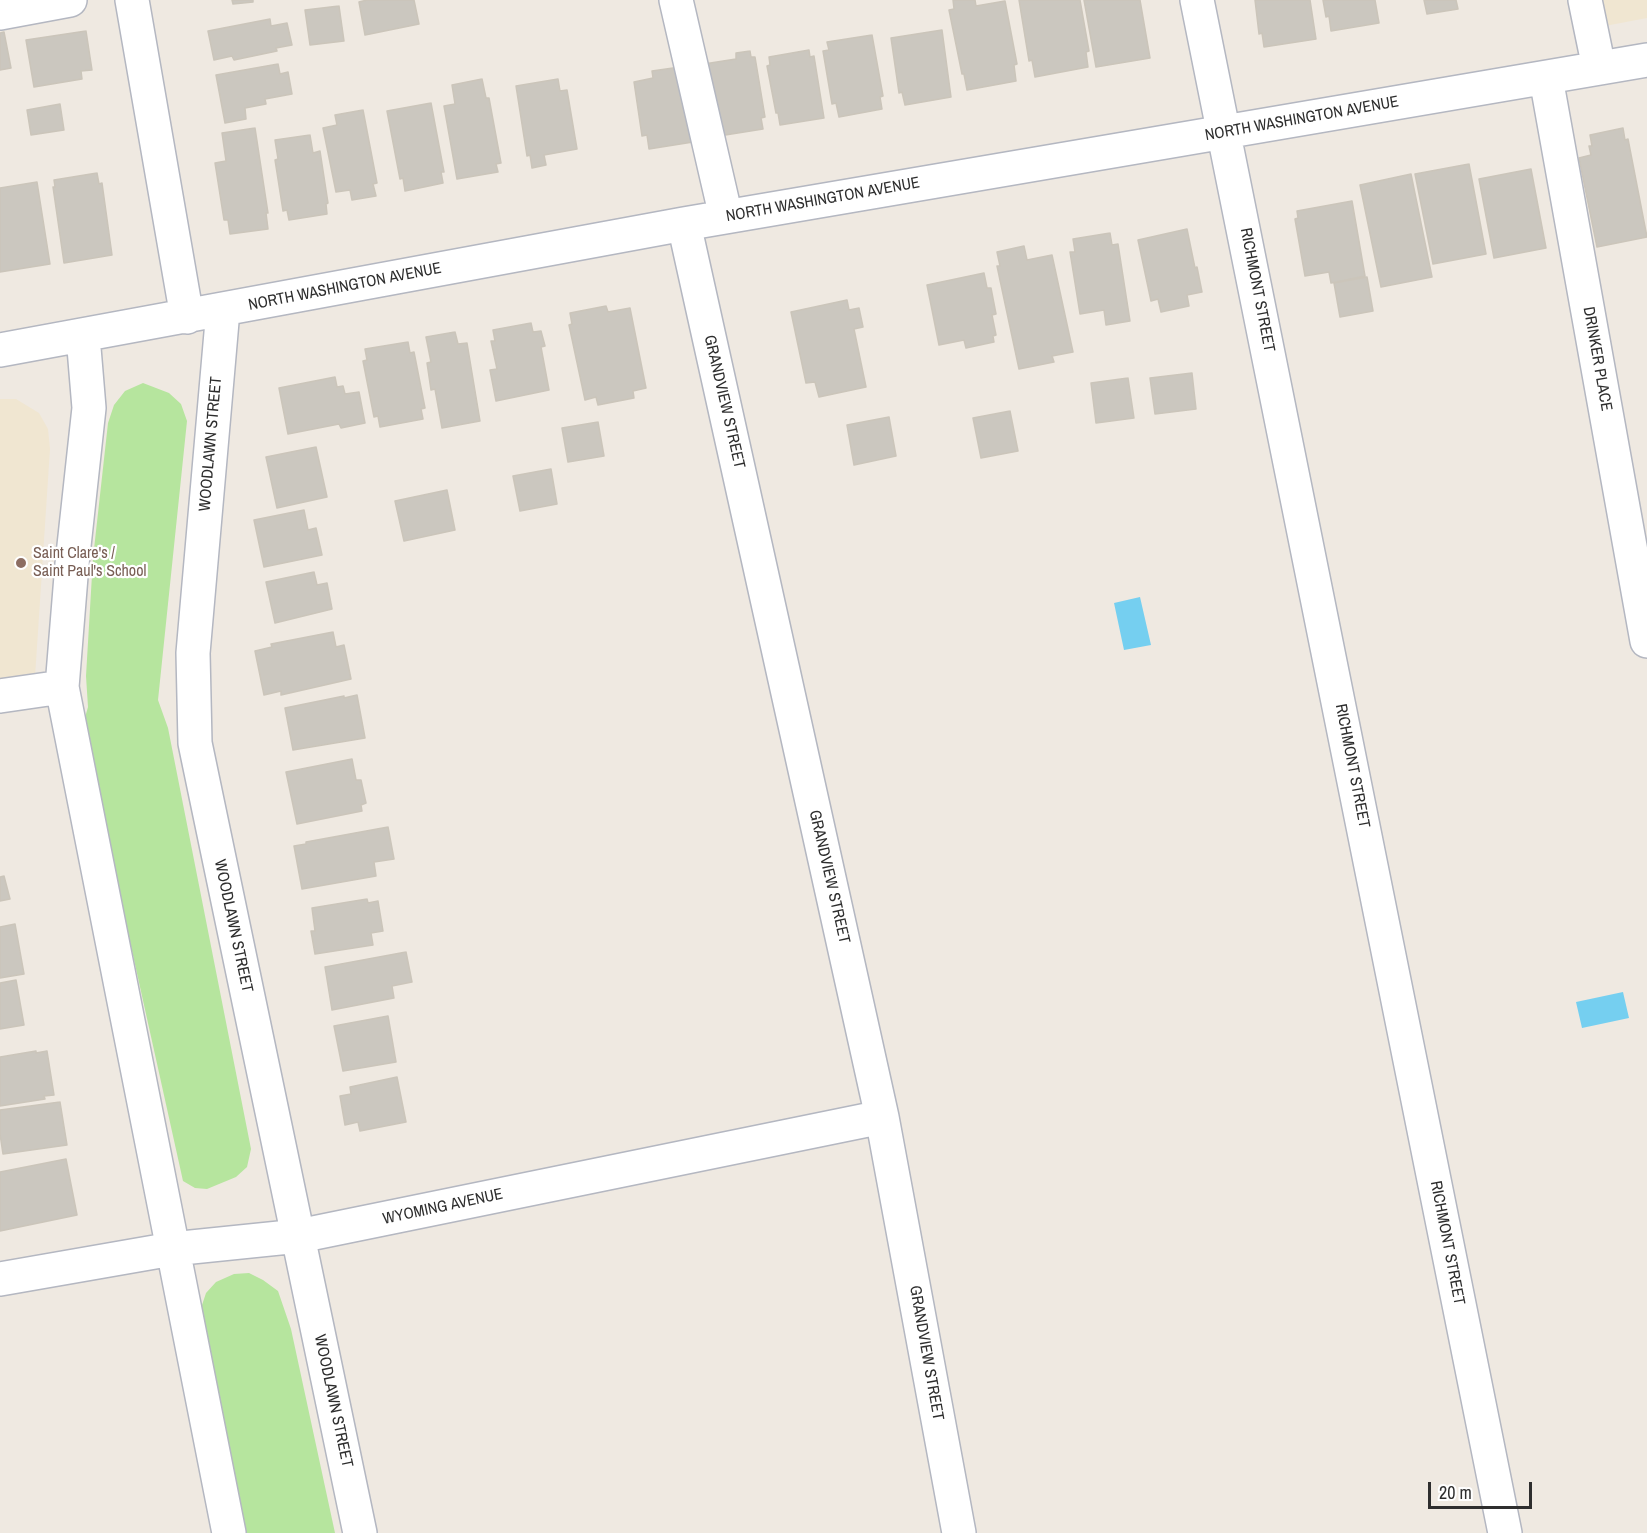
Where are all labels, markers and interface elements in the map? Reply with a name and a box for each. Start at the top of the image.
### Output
street label: NORTH WASHINGTON AVENUE [1204,92,1400,146]
street label: NORTH WASHINGTON AVENUE [725,173,921,227]
street label: RICHMONT STREET [1236,226,1278,354]
street label: NORTH WASHINGTON AVENUE [247,259,443,315]
street label: DRINKER PLACE [1578,305,1616,413]
street label: GRANDVIEW STREET [699,333,749,471]
street label: WOODLAWN STREET [196,376,226,512]
place label: Saint Clare's / Saint Paul's School [33,544,146,582]
marker: Saint Clare's / Saint Paul's School [14,556,28,570]
street label: RICHMONT STREET [1331,702,1373,830]
street label: GRANDVIEW STREET [804,808,854,946]
street label: WOODLAWN STREET [210,858,256,994]
street label: RICHMONT STREET [1426,1179,1468,1307]
street label: WYOMING AVENUE [381,1185,505,1229]
street label: GRANDVIEW STREET [905,1284,947,1422]
street label: WOODLAWN STREET [310,1333,356,1469]
scale bar [1431,1470,1534,1508]
text: 20 m [1439,1480,1472,1505]

